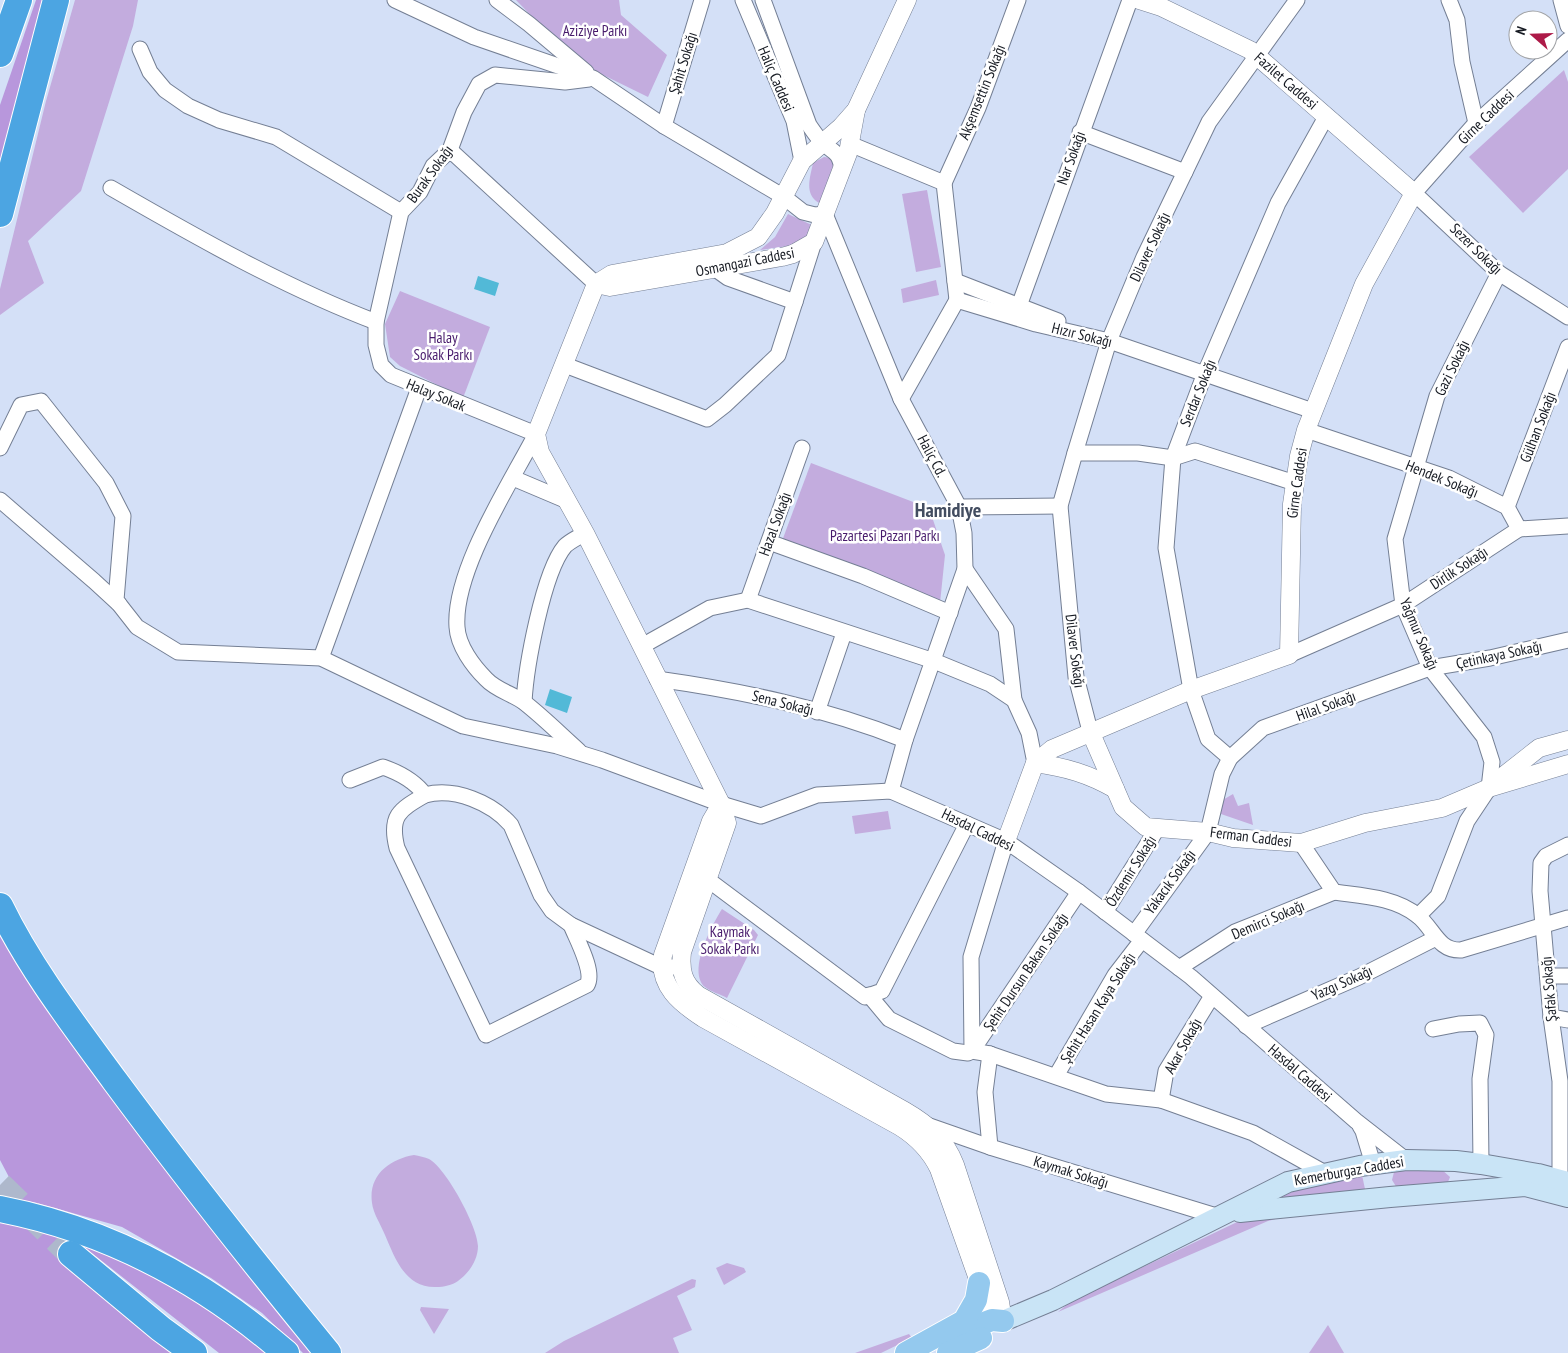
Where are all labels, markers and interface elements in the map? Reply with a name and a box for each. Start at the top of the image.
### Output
north arrow [1508,10,1558,60]
park label: Aziziye Parkı [563,21,627,40]
text: N [1511,24,1531,37]
street label: Şahit Sokağı [664,29,701,96]
street label: Akşemsettin Sokağı [954,41,1009,142]
street label: Haliç Caddesi [754,43,799,114]
street label: Fazilet Caddesi [1251,48,1322,113]
street label: Girne Caddesi [1454,85,1518,148]
street label: Nar Sokağı [1052,128,1089,187]
street label: Burak Sokağı [402,141,457,206]
street label: Dilaver Sokağı [1125,209,1174,285]
street label: Sezer Sokağı [1446,219,1507,278]
street label: Osmangazi Caddesi [694,243,796,280]
street label: Hızır Sokağı [1050,318,1114,351]
park label: Halay Sokak Parkı [414,328,472,364]
street label: Gazi Sokağı [1430,337,1473,399]
street label: Serdar Sokağı [1175,356,1220,429]
street label: Halay Sokak [404,374,469,415]
street label: Gülhan Sokağı [1515,389,1560,465]
street label: Haliç Cd. [913,431,952,480]
street label: Girne Caddesi [1282,447,1311,519]
street label: Hendek Sokağı [1403,455,1481,502]
street label: Hazal Sokağı [754,489,795,558]
district label: Hamidiye [915,497,981,523]
park label: Pazartesi Pazarı Parkı [830,526,940,545]
street label: Dirlik Sokağı [1426,542,1491,593]
street label: Yağmur Sokağı [1396,595,1443,673]
street label: Dilaver Sokağı [1062,613,1089,689]
street label: Çetinkaya Sokağı [1454,636,1544,673]
street label: Sena Sokağı [750,686,816,719]
street label: Hilal Sokağı [1293,686,1358,725]
street label: Hasdal Caddesi [939,804,1018,855]
street label: Ferman Caddesi [1209,822,1293,851]
street label: Özdemir Sokağı [1101,831,1160,910]
street label: Yakacık Sokağı [1140,846,1199,918]
street label: Demirci Sokağı [1228,896,1307,943]
street label: Şehit Dursun Bakan Sokağı [979,909,1072,1035]
park label: Kaymak Sokak Parkı [701,922,759,958]
street label: Şehit Hasan Kaya Sokağı [1056,949,1139,1067]
street label: Şafak Sokağı [1536,956,1561,1022]
street label: Yazgı Sokağı [1308,961,1375,1004]
street label: Akar Sokağı [1160,1015,1206,1077]
street label: Hasdal Caddesi [1264,1040,1336,1106]
street label: Kaymak Sokağı [1031,1151,1111,1192]
street label: Kemerburgaz Caddesi [1293,1152,1405,1190]

